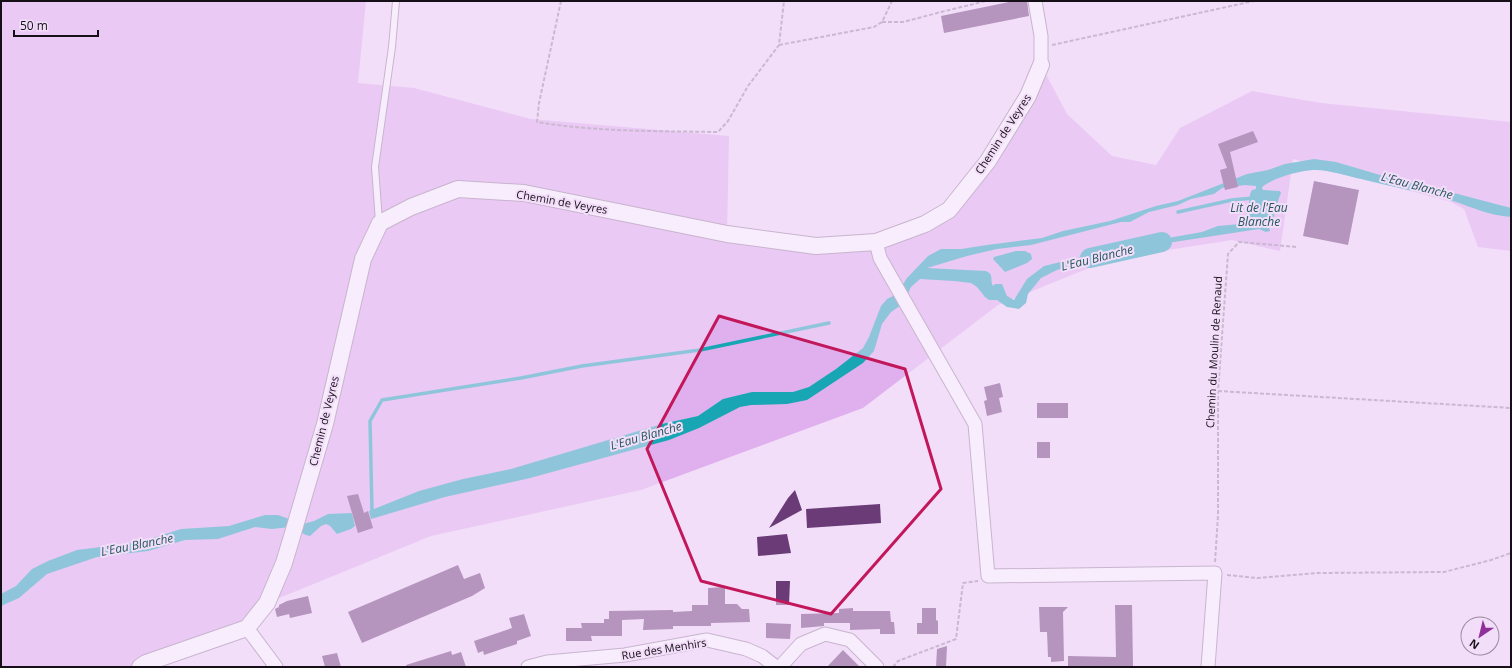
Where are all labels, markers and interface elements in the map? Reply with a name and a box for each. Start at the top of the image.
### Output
scale bar [14,12,98,38]
text: 50 m [20,17,48,34]
street label: Chemin de Veyres [971,91,1034,177]
water label: L'Eau Blanche [1379,168,1455,203]
street label: Chemin de Veyres [515,186,609,217]
water label: Lit de l'Eau Blanche [1230,199,1288,230]
water label: L'Eau Blanche [1059,240,1135,275]
street label: Chemin du Moulin de Renaud [1202,276,1225,428]
street label: Chemin de Veyres [305,374,342,467]
water label: L'Eau Blanche [608,417,684,454]
water label: L'Eau Blanche [99,529,175,560]
north arrow [1460,616,1500,656]
street label: Rue des Menhirs [620,634,707,663]
text: N [1466,636,1482,653]

